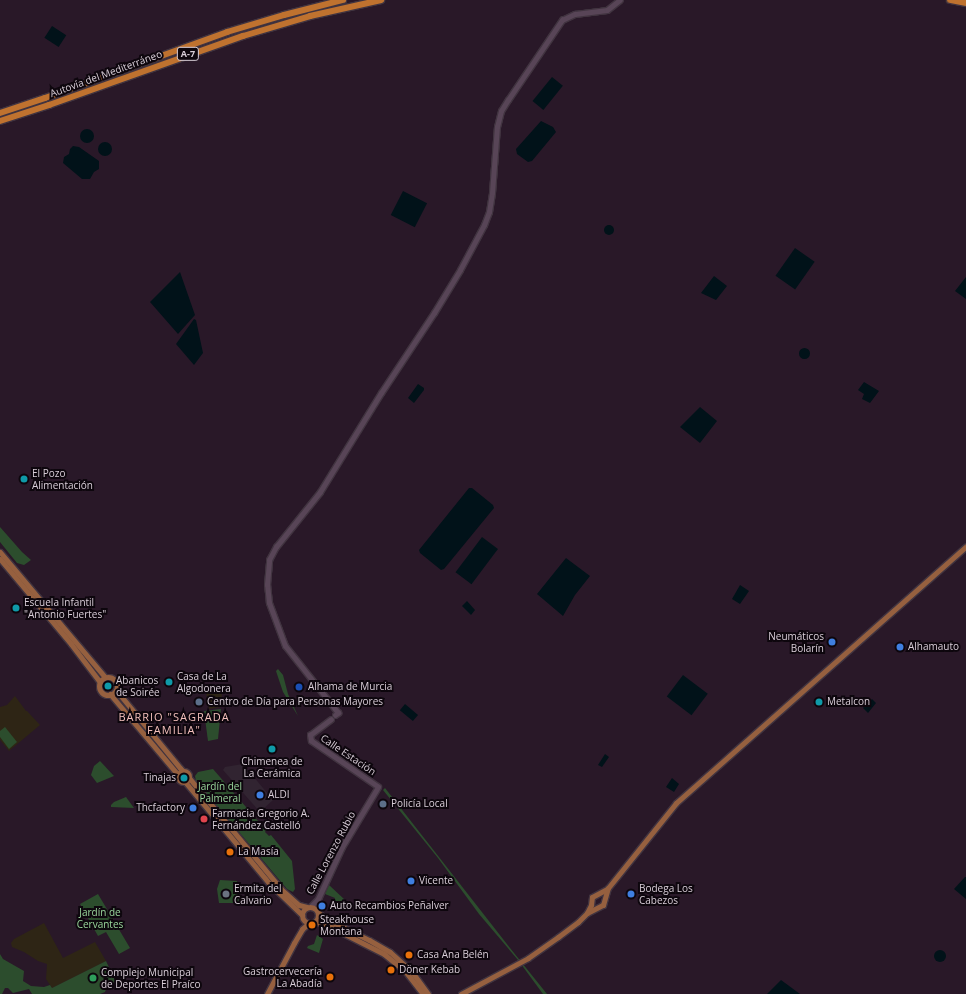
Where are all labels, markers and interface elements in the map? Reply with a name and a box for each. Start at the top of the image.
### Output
road number: A-7 [176,47,200,61]
street label: Autovía del Mediterráneo [48,48,164,100]
place label: El Pozo Alimentación [32,467,93,490]
marker: El Pozo Alimentación [19,474,29,484]
place label: Escuela Infantil "Antonio Fuertes" [24,596,106,620]
marker: Escuela Infantil "Antonio Fuertes" [11,603,21,613]
place label: Neumáticos Bolarín [768,630,824,654]
marker: Neumáticos Bolarín [827,637,837,647]
place label: Alhamauto [908,641,959,653]
marker: Alhamauto [895,642,905,652]
place label: Casa de La Algodonera [177,670,231,694]
place label: Abanicos de Soirée [116,674,160,698]
marker: Casa de La Algodonera [164,677,174,687]
marker: Abanicos de Soirée [103,681,113,691]
marker: Alhama de Murcia [293,681,305,693]
place label: Alhama de Murcia [308,681,392,693]
place label: Centro de Día para Personas Mayores [207,696,383,708]
place label: Metalcon [827,696,870,708]
marker: Centro de Día para Personas Mayores [194,697,204,707]
marker: Metalcon [814,697,824,707]
district label: BARRIO "SAGRADA FAMILIA" [118,711,230,737]
street label: Calle Estación [318,732,378,778]
marker: Chimenea de La Cerámica [267,744,277,754]
place label: Chimenea de La Cerámica [241,755,303,778]
place label: Tinajas [143,772,176,784]
marker: Tinajas [179,773,189,783]
park label: Jardín del Palmeral [198,780,242,804]
place label: ALDI [268,789,290,801]
marker: ALDI [255,790,265,800]
place label: Policía Local [391,798,448,810]
marker: Policía Local [378,799,388,809]
place label: Thcfactory [136,802,185,814]
marker: Thcfactory [188,803,198,813]
place label: Farmacia Gregorio A. Fernández Castelló [212,807,310,830]
street label: Calle Lorenzo Rubio [304,809,358,897]
marker: Farmacia Gregorio A. Fernández Castelló [199,814,209,824]
place label: La Masía [238,846,279,858]
marker: La Masía [225,847,235,857]
place label: Vicente [419,875,453,887]
marker: Vicente [406,876,416,886]
place label: Ermita del Calvario [234,882,281,906]
place label: Bodega Los Cabezos [639,882,693,906]
marker: Ermita del Calvario [221,889,231,899]
marker: Bodega Los Cabezos [626,889,636,899]
place label: Auto Recambios Peñalver [330,900,449,912]
marker: Auto Recambios Peñalver [317,901,327,911]
park label: Jardín de Cervantes [77,906,123,930]
place label: Steakhouse Montana [320,913,374,936]
marker: Steakhouse Montana [307,920,317,930]
place label: Casa Ana Belén [417,949,489,961]
marker: Casa Ana Belén [404,950,414,960]
place label: Döner Kebab [399,964,460,976]
place label: Gastrocervecería La Abadía [243,965,322,988]
marker: Döner Kebab [386,965,396,975]
place label: Complejo Municipal de Deportes El Praíco [101,966,201,990]
marker: Gastrocervecería La Abadía [325,972,335,982]
marker: Complejo Municipal de Deportes El Praíco [88,973,98,983]

